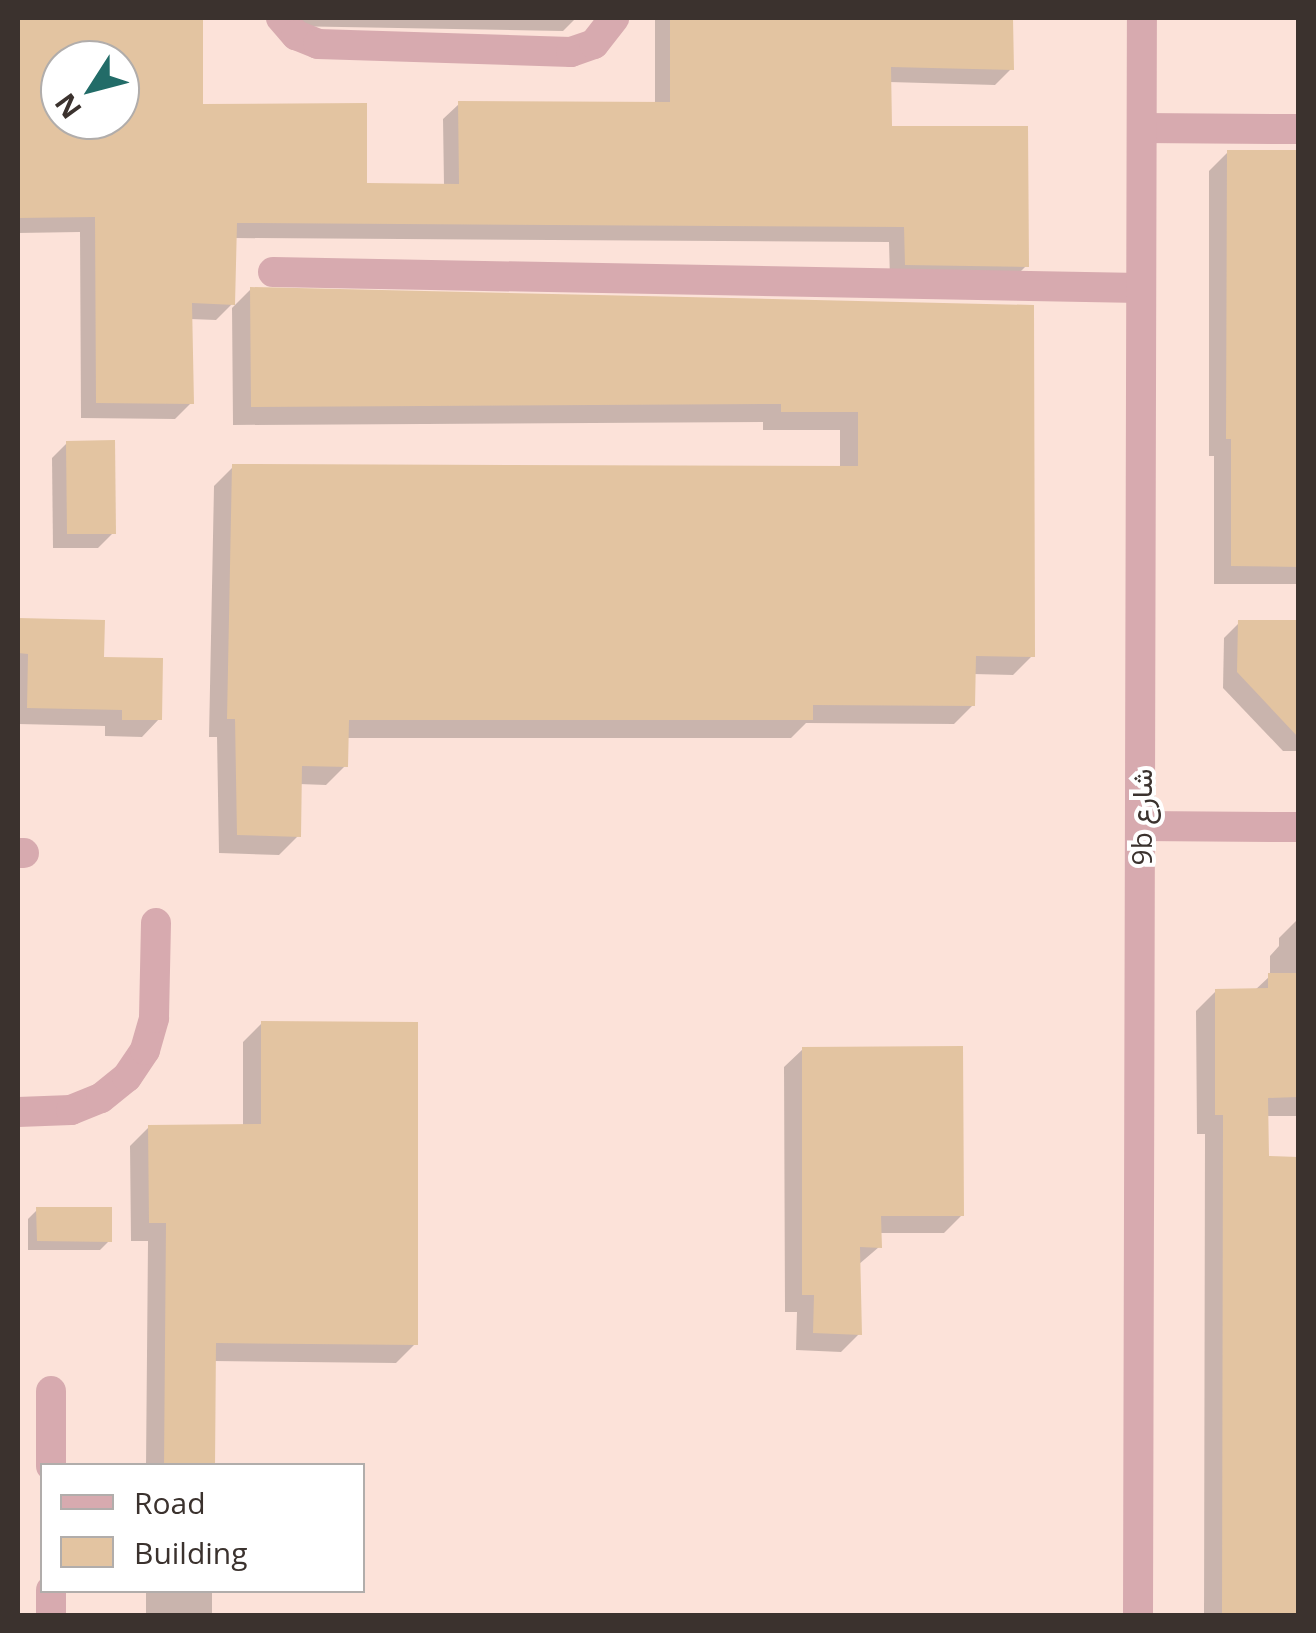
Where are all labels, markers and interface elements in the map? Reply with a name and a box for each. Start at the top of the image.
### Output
north arrow [40,40,140,140]
text: N [45,86,89,127]
street label: 9b شارع [1124,769,1158,865]
legend [40,1463,365,1593]
text: Road [134,1482,206,1523]
text: Building [134,1532,248,1573]

